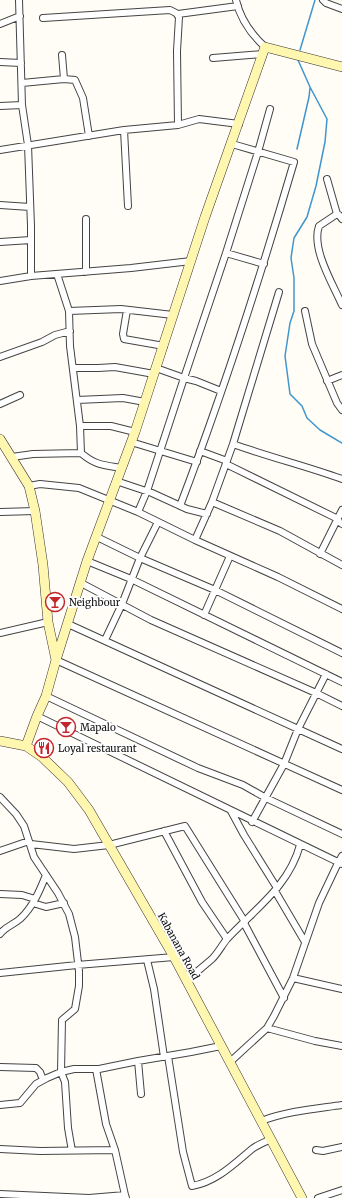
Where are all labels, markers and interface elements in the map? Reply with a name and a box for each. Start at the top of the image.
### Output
bar icon: Neighbour [44,591,66,613]
place label: Neighbour [69,596,121,609]
bar icon: Mapalo [55,716,77,738]
place label: Mapalo [80,721,116,734]
restaurant icon: Loyal restaurant [33,737,55,759]
place label: Loyal restaurant [58,742,137,755]
street label: Kabanana Road [155,910,202,982]

